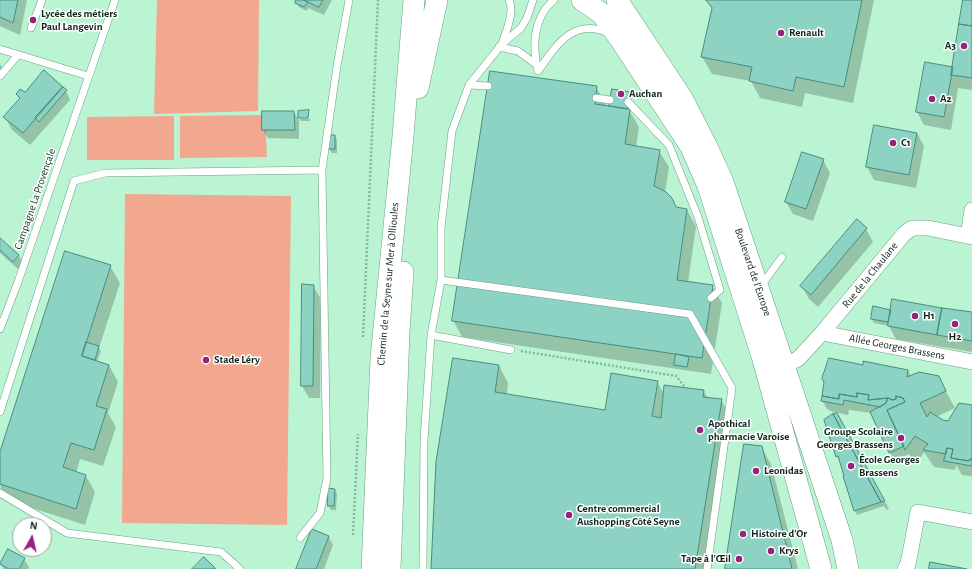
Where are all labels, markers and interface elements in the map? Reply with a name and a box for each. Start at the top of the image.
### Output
place label: Lycée des métiers Paul Langevin [41,7,117,33]
marker: Lycée des métiers Paul Langevin [28,15,38,25]
place label: Renault [789,26,824,40]
marker: Renault [776,28,786,38]
place label: A3 [945,39,956,53]
marker: A3 [959,41,969,51]
place label: Auchan [629,87,662,101]
marker: Auchan [616,89,626,99]
place label: A2 [940,92,952,106]
marker: A2 [927,94,937,104]
place label: C1 [901,136,911,150]
marker: C1 [888,138,898,148]
street label: Campagne La Provençale [11,147,59,251]
street label: Chemin de la Seyne sur Mer à Ollioules [374,202,402,366]
street label: Boulevard de l'Europe [732,226,774,318]
street label: Rue de la Chaulane [839,239,901,311]
place label: H1 [923,309,935,323]
marker: H1 [910,311,920,321]
marker: H2 [950,319,960,329]
place label: H2 [949,330,961,344]
street label: Allée Georges Brassens [848,331,946,363]
place label: Stade Léry [214,353,260,367]
marker: Stade Léry [201,355,211,365]
place label: Apothical pharmacie Varoise [708,417,789,443]
marker: Apothical pharmacie Varoise [695,425,705,435]
place label: Groupe Scolaire Georges Brassens [817,425,893,451]
marker: Groupe Scolaire Georges Brassens [896,433,906,443]
place label: École Georges Brassens [859,453,919,479]
marker: École Georges Brassens [846,461,856,471]
place label: Leonidas [764,464,803,478]
marker: Leonidas [751,466,761,476]
place label: Centre commercial Aushopping Côté Seyne [577,502,680,528]
marker: Centre commercial Aushopping Côté Seyne [564,510,574,520]
north arrow [12,517,52,557]
text: N [29,520,38,532]
place label: Histoire d'Or [751,527,807,541]
marker: Histoire d'Or [738,529,748,539]
place label: Krys [779,544,798,558]
marker: Krys [766,546,776,556]
place label: Tape à l'Œil [681,552,731,566]
marker: Tape à l'Œil [734,554,744,564]

